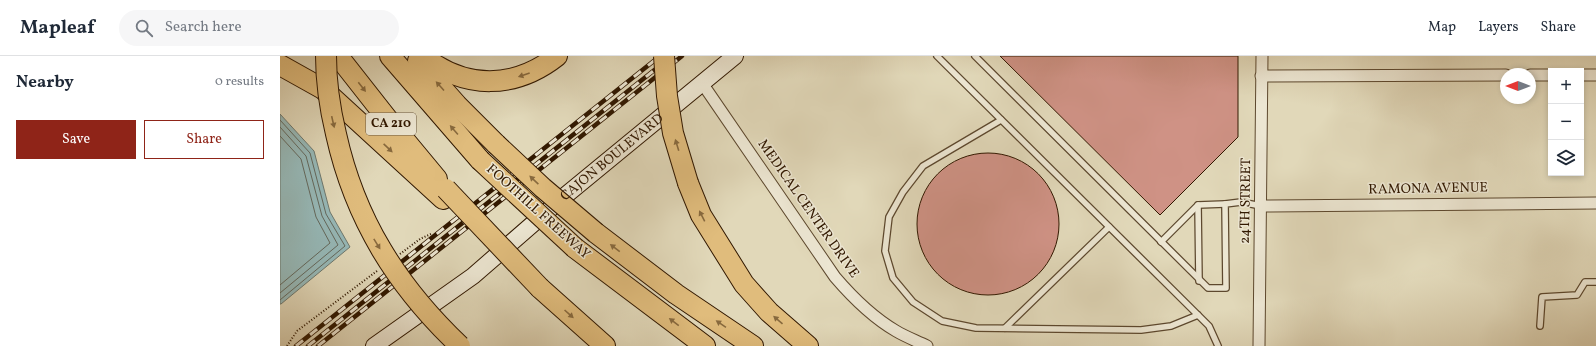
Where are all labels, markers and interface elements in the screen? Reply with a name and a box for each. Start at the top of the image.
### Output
search box [119,10,399,46]
text: Mapleaf [20,15,95,41]
icon: search [133,17,155,39]
text: Search here [165,17,242,38]
text: Map [1428,18,1456,37]
text: Layers [1478,18,1518,37]
text: Share [1540,18,1576,37]
north arrow [1500,68,1536,104]
map controls [1548,68,1584,176]
button: + [1548,68,1584,104]
text: Nearby [16,71,74,94]
text: 0 results [215,73,264,91]
one-way arrow [517,73,529,79]
one-way arrow [358,81,366,92]
one-way arrow [435,81,445,91]
button: − [1548,104,1584,140]
street label: CAJON BOULEVARD [556,109,668,205]
road number: CA 210 [366,113,416,135]
one-way arrow [330,116,336,129]
button: Save [16,120,136,159]
button: Share [144,120,264,159]
one-way arrow [450,125,459,136]
street label: MEDICAL CENTER DRIVE [753,136,863,282]
one-way arrow [674,139,680,151]
button: layers [1548,140,1584,176]
one-way arrow [383,143,393,153]
street label: 24TH STREET [1236,158,1256,244]
street label: FOOTHILL FREEWAY [482,160,594,264]
one-way arrow [529,175,539,185]
street label: RAMONA AVENUE [1368,178,1488,200]
one-way arrow [699,210,705,222]
one-way arrow [374,238,381,250]
one-way arrow [610,244,621,252]
one-way arrow [564,309,574,319]
one-way arrow [773,316,784,325]
one-way arrow [668,318,679,327]
one-way arrow [715,320,726,328]

